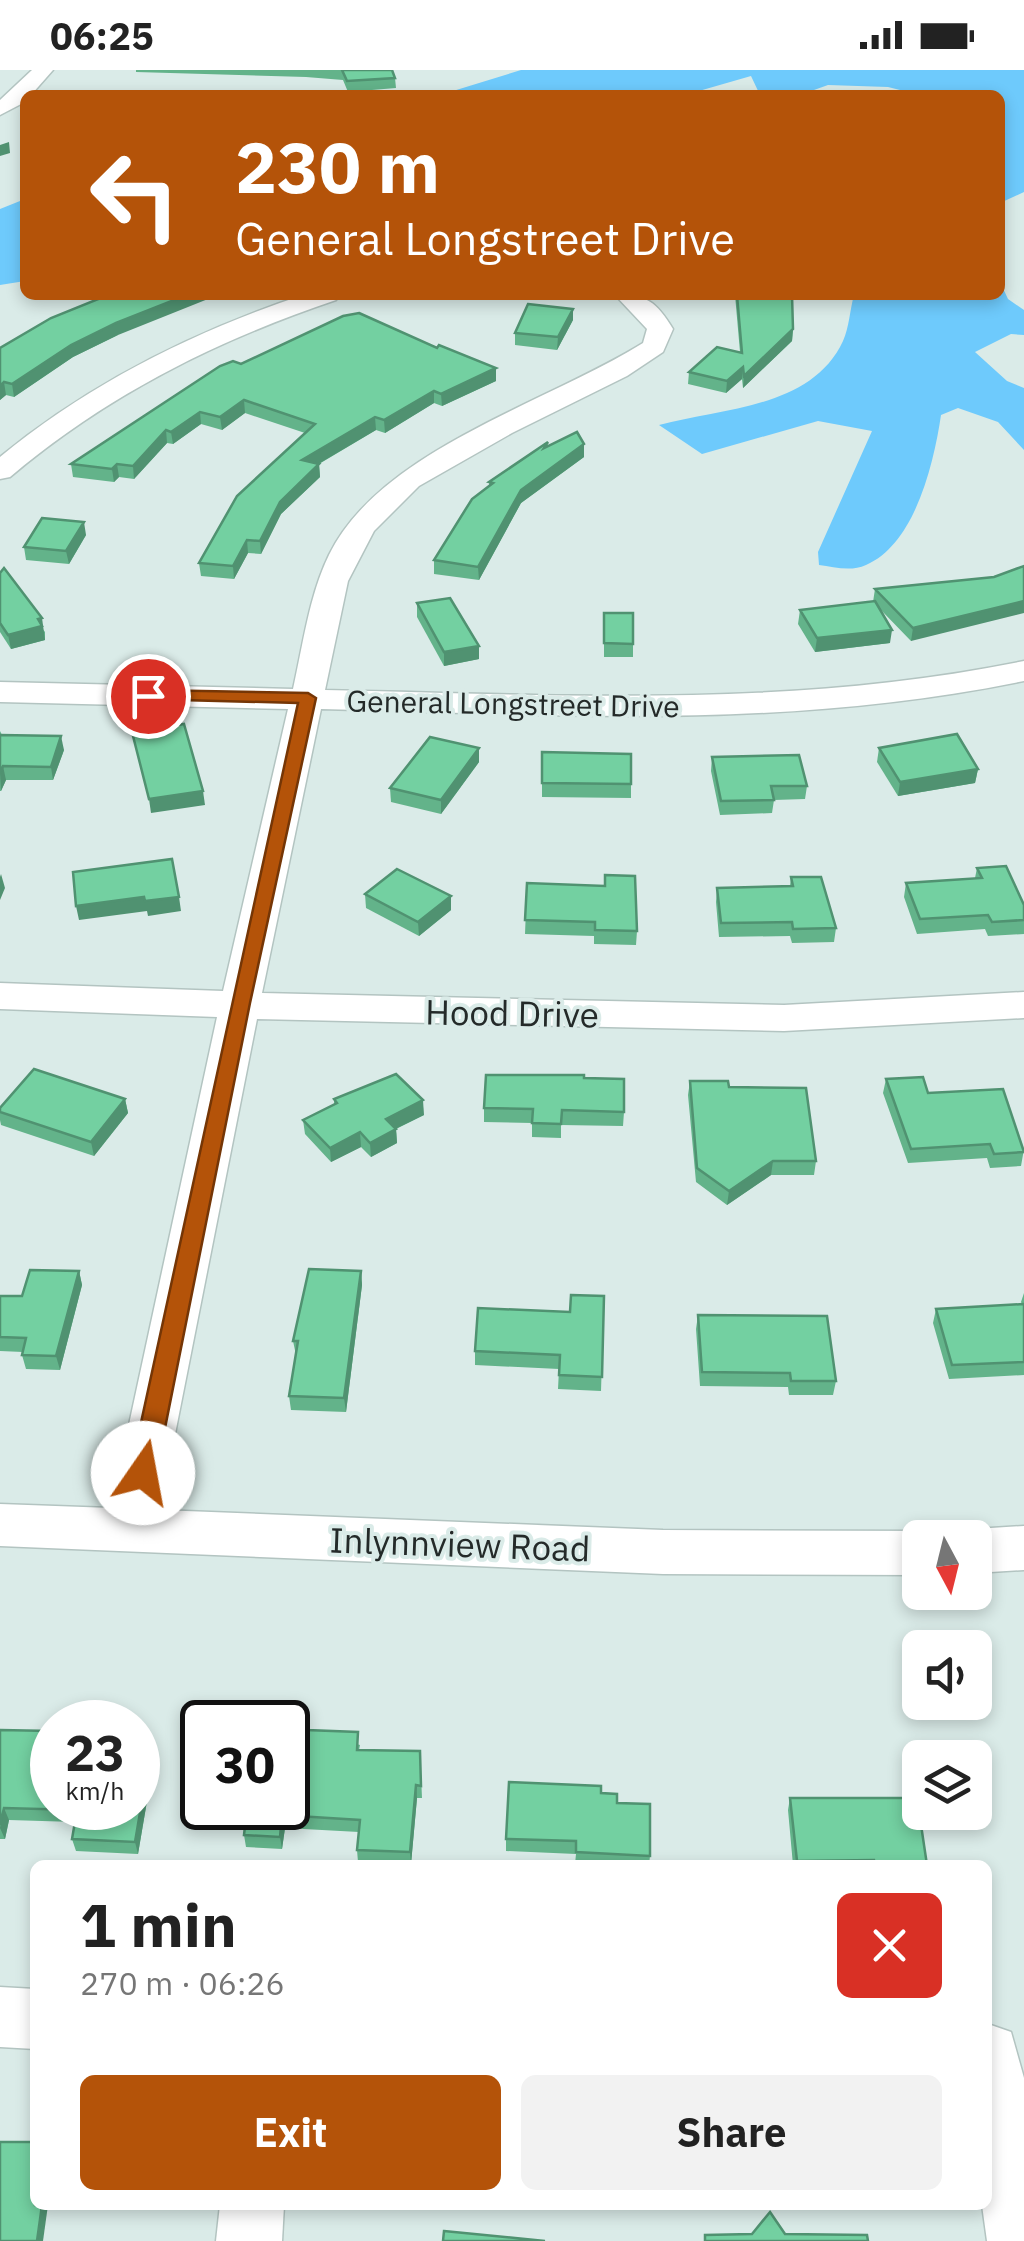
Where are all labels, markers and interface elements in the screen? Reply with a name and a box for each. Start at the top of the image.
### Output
text: 06:25 [50,11,154,60]
text: 230 m [235,121,440,212]
icon: left [70,130,200,260]
text: General Longstreet Drive [235,209,735,267]
pin [106,654,191,739]
icon: arrive [121,669,176,724]
street label: General Longstreet Drive [346,681,680,725]
street label: Hood Drive [425,988,599,1038]
position arrow [91,1421,195,1525]
street label: Inlynnview Road [329,1516,591,1572]
north arrow [902,1520,992,1610]
map controls [902,1520,992,1830]
button: sound [902,1630,992,1720]
speed limit sign: 30 [180,1700,310,1830]
text: 23 [65,1720,125,1785]
button: layers [902,1740,992,1830]
text: km/h [66,1774,124,1807]
text: 1 min [80,1885,237,1964]
button: close [837,1893,942,1998]
text: 270 m · 06:26 [80,1962,285,2004]
button: Exit [80,2075,501,2190]
button: Share [521,2075,942,2190]

